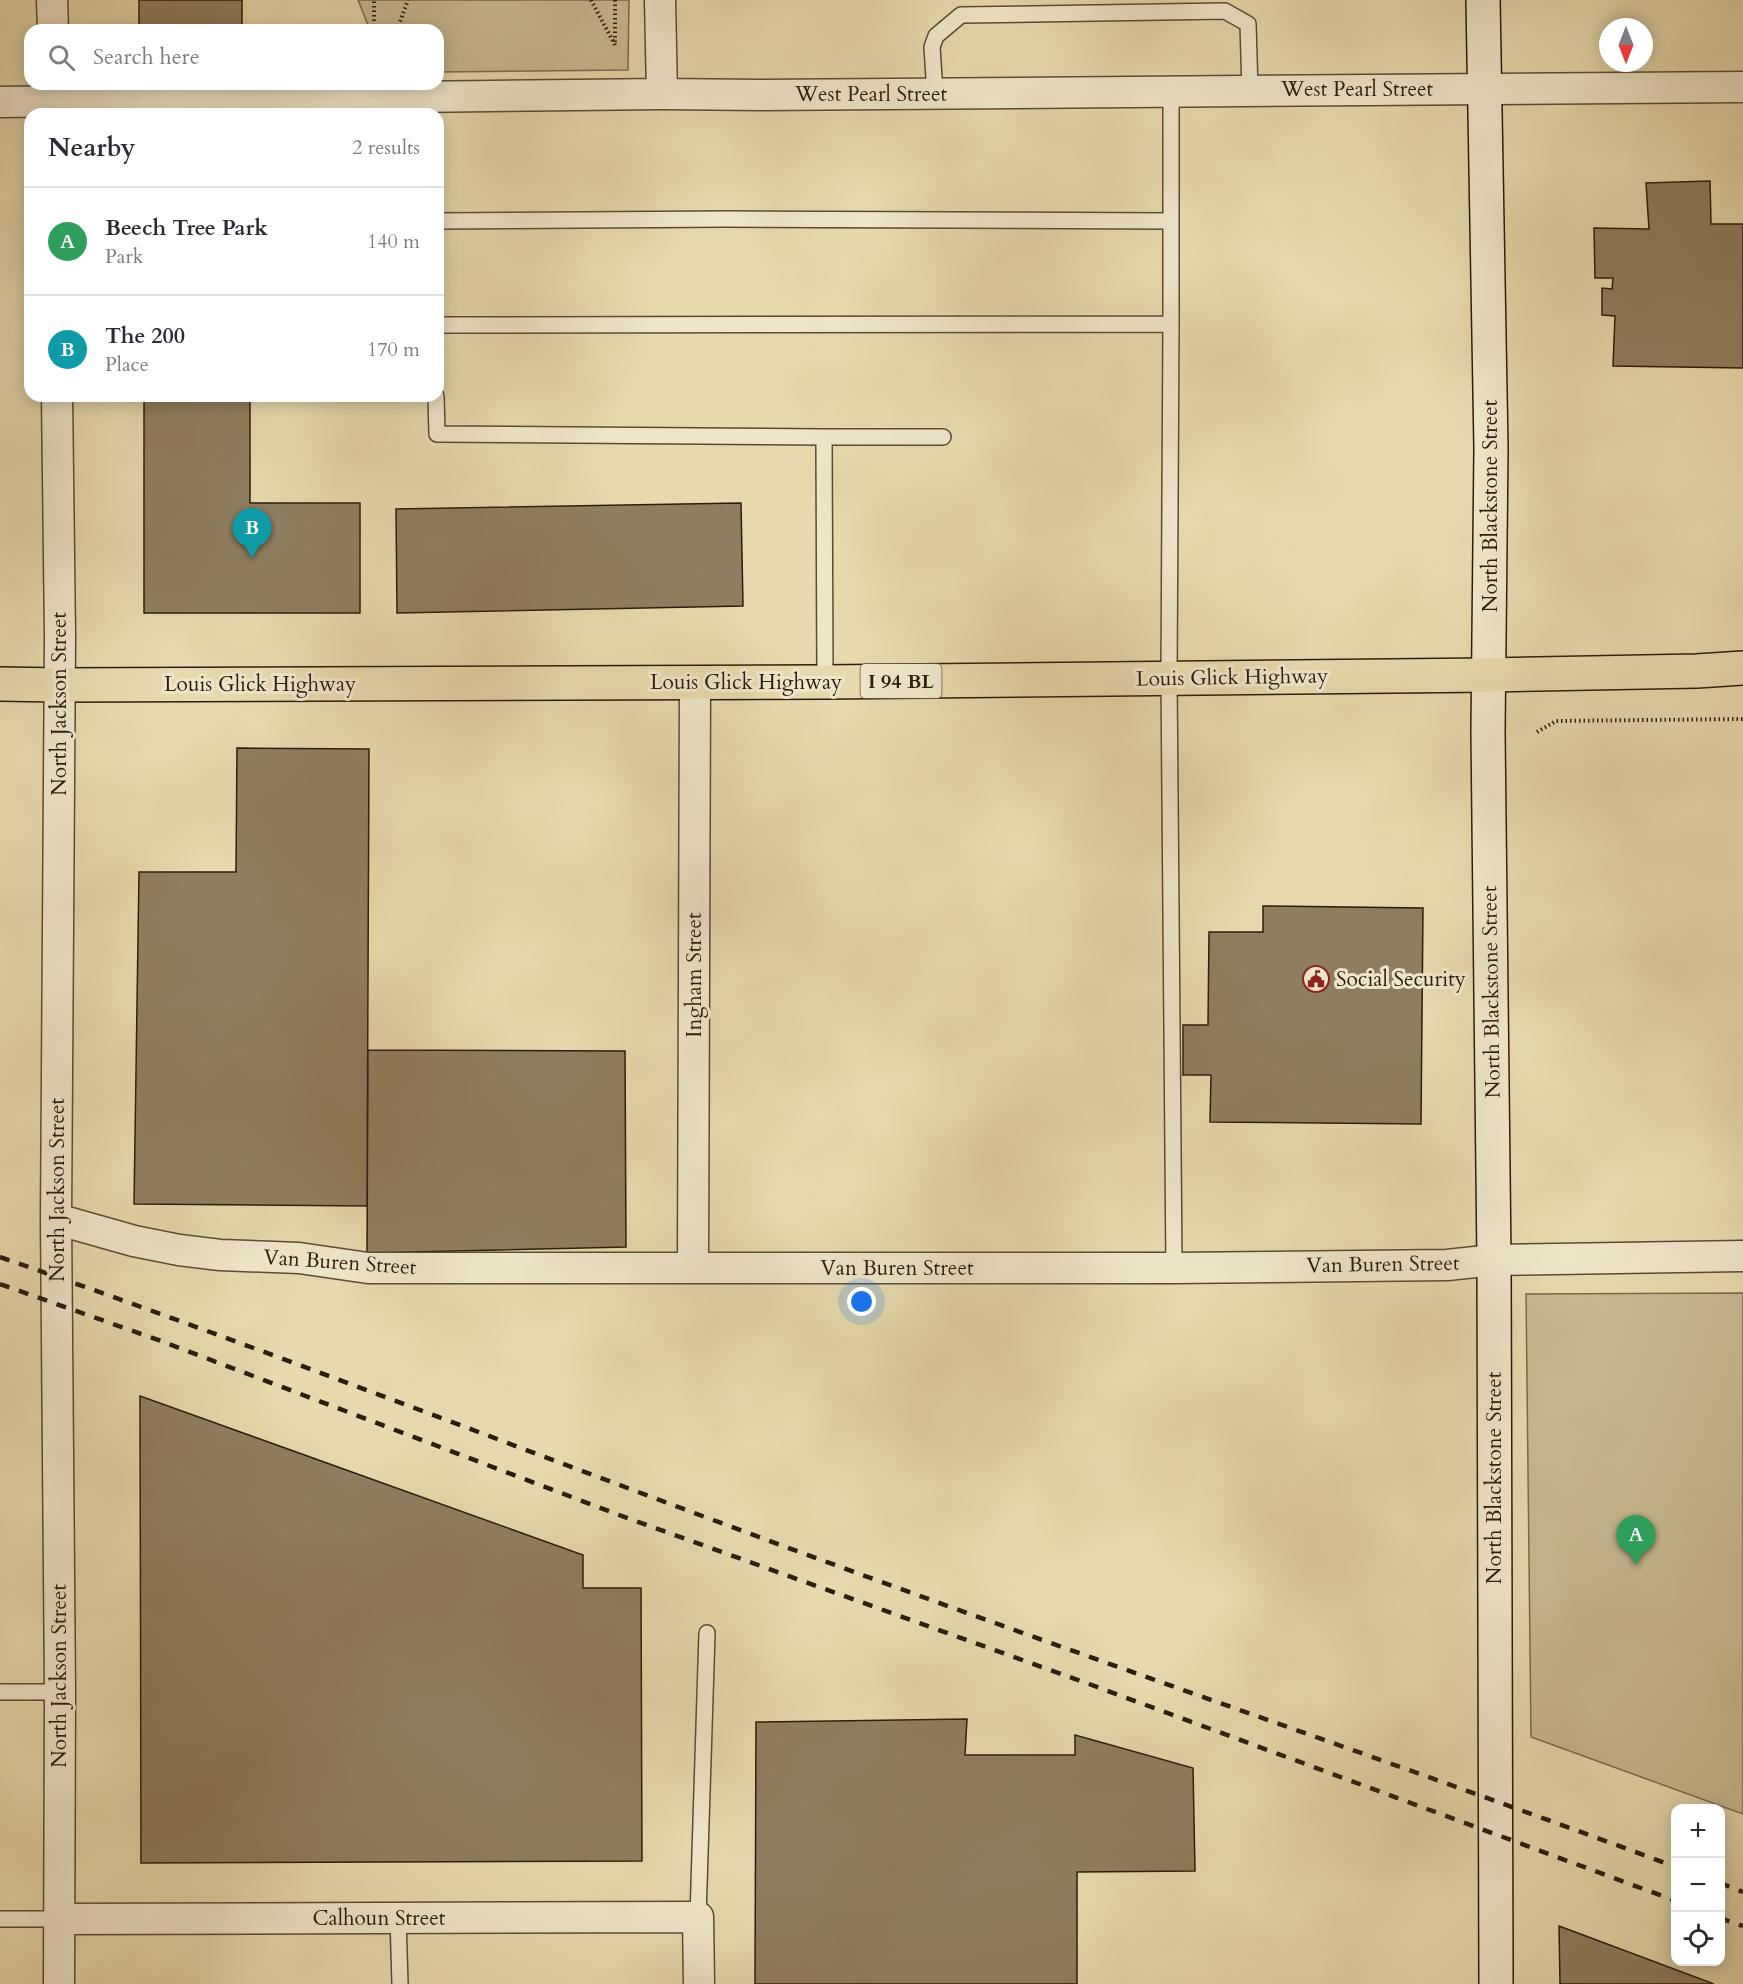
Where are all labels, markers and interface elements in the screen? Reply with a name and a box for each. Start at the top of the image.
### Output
north arrow [1599,18,1653,72]
search box [24,24,444,90]
icon: search [45,41,78,74]
text: Search here [93,42,200,72]
street label: West Pearl Street [1280,75,1433,104]
street label: West Pearl Street [794,80,947,109]
text: Nearby [48,130,136,165]
text: 2 results [352,134,420,161]
text: Beech Tree Park [105,213,268,243]
text: A [60,228,75,255]
text: 140 m [367,228,420,255]
text: Park [105,243,143,270]
text: The 200 [105,321,185,351]
text: B [60,336,75,363]
text: 170 m [367,336,420,363]
text: Place [105,351,149,378]
street label: North Blackstone Street [1476,399,1505,612]
pin: B [232,508,272,558]
street label: North Jackson Street [45,612,74,796]
street label: Louis Glick Highway [1136,661,1328,694]
road number: I 94 BL [860,664,942,698]
street label: Louis Glick Highway [650,668,842,697]
street label: Louis Glick Highway [164,670,356,699]
street label: North Blackstone Street [1475,885,1508,1099]
street label: Ingham Street [680,912,709,1038]
public building icon: Social Security [1301,964,1331,994]
place label: Social Security [1336,965,1466,994]
street label: North Jackson Street [43,1098,72,1282]
street label: Van Buren Street [263,1243,418,1282]
street label: Van Buren Street [1306,1249,1460,1280]
street label: Van Buren Street [820,1254,974,1283]
your location [847,1287,876,1316]
street label: North Blackstone Street [1480,1371,1509,1584]
pin: A [1616,1516,1656,1565]
street label: North Jackson Street [45,1584,74,1768]
map controls [1671,1804,1725,1966]
button: + [1671,1804,1725,1858]
button: − [1671,1858,1725,1912]
street label: Calhoun Street [313,1904,446,1933]
button: locate [1671,1912,1725,1966]

